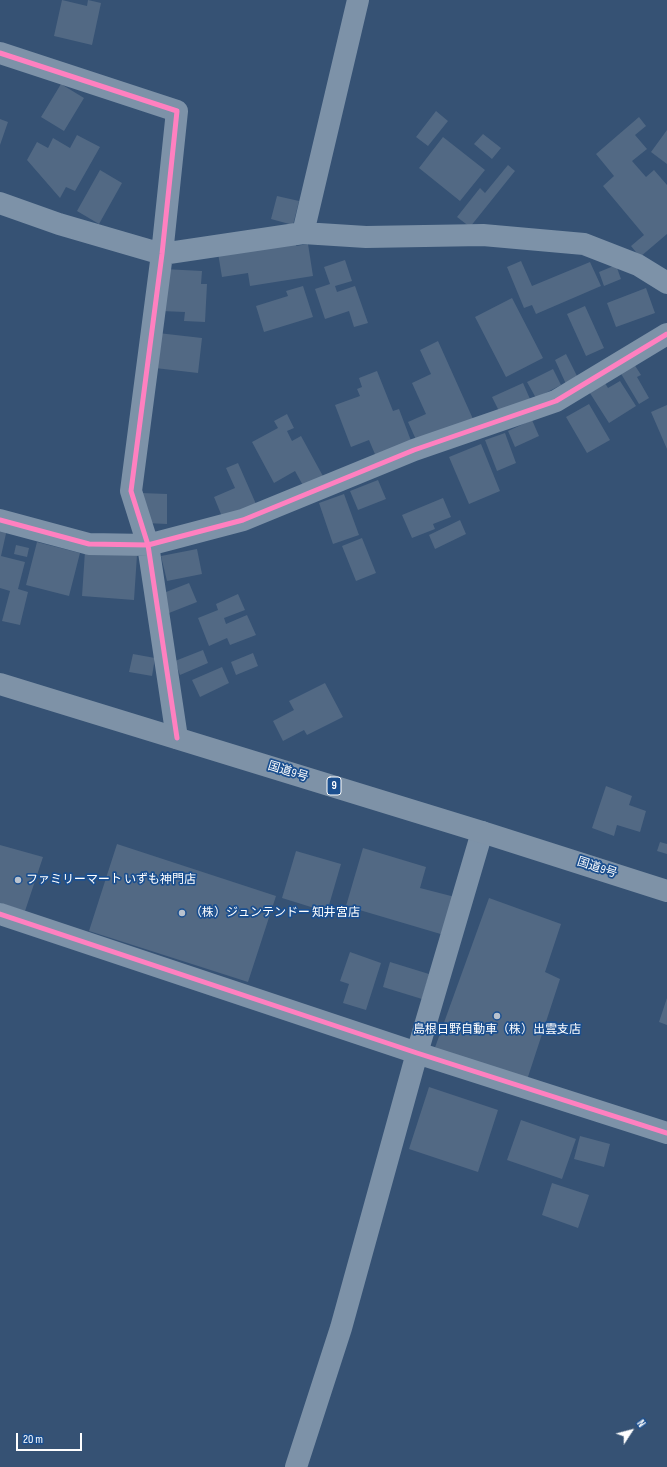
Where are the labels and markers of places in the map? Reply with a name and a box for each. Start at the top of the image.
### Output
place label: ファミリーマート いずも神門店 [26,873,196,887]
marker: ファミリーマート いずも神門店 [13,875,23,885]
place label: （株）ジュンテンドー 知井宮店 [190,906,360,920]
marker: （株）ジュンテンドー 知井宮店 [177,908,187,918]
marker: 島根日野自動車（株）出雲支店 [492,1011,502,1021]
place label: 島根日野自動車（株）出雲支店 [413,1023,581,1037]

